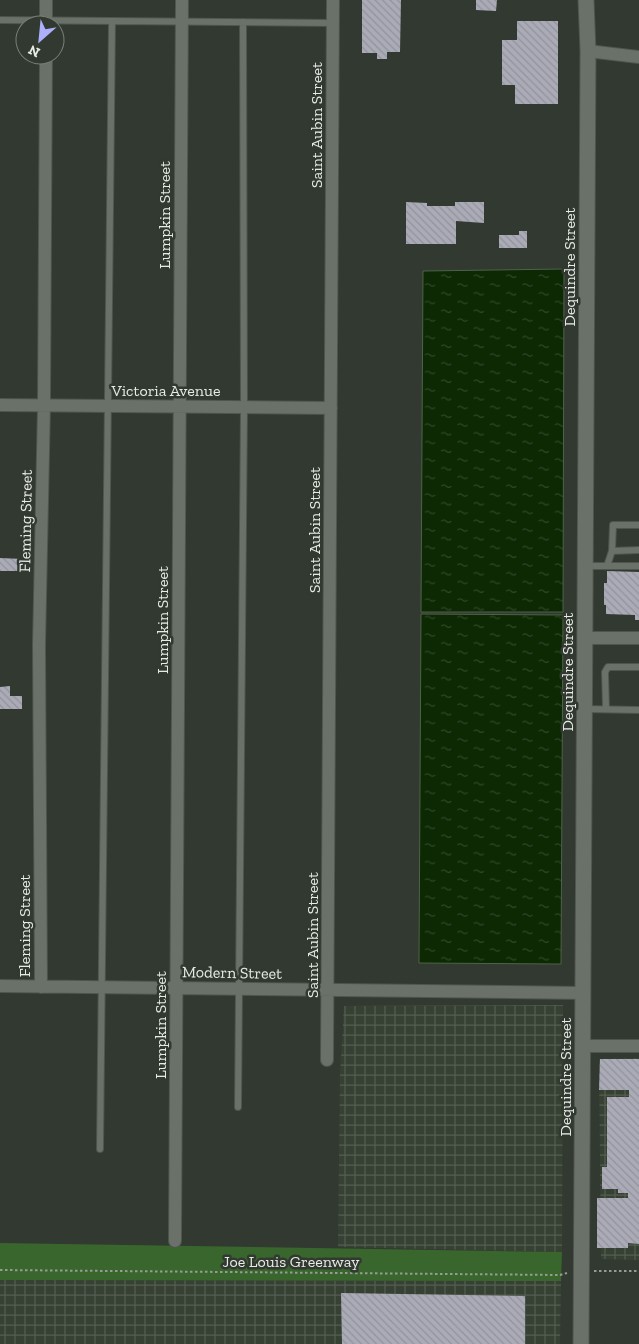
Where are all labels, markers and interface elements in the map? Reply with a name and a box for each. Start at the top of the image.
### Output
north arrow [15,15,65,65]
text: N [25,41,43,61]
street label: Saint Aubin Street [307,62,326,188]
street label: Lumpkin Street [155,161,174,269]
street label: Dequindre Street [560,208,579,326]
street label: Victoria Avenue [111,381,220,400]
street label: Saint Aubin Street [305,467,324,593]
street label: Fleming Street [15,469,36,573]
street label: Lumpkin Street [153,566,172,674]
street label: Dequindre Street [558,613,577,731]
street label: Saint Aubin Street [303,872,322,998]
street label: Fleming Street [15,875,34,977]
street label: Modern Street [182,962,282,983]
street label: Lumpkin Street [151,971,170,1079]
street label: Dequindre Street [556,1018,575,1136]
street label: Joe Louis Greenway [223,1252,360,1271]

